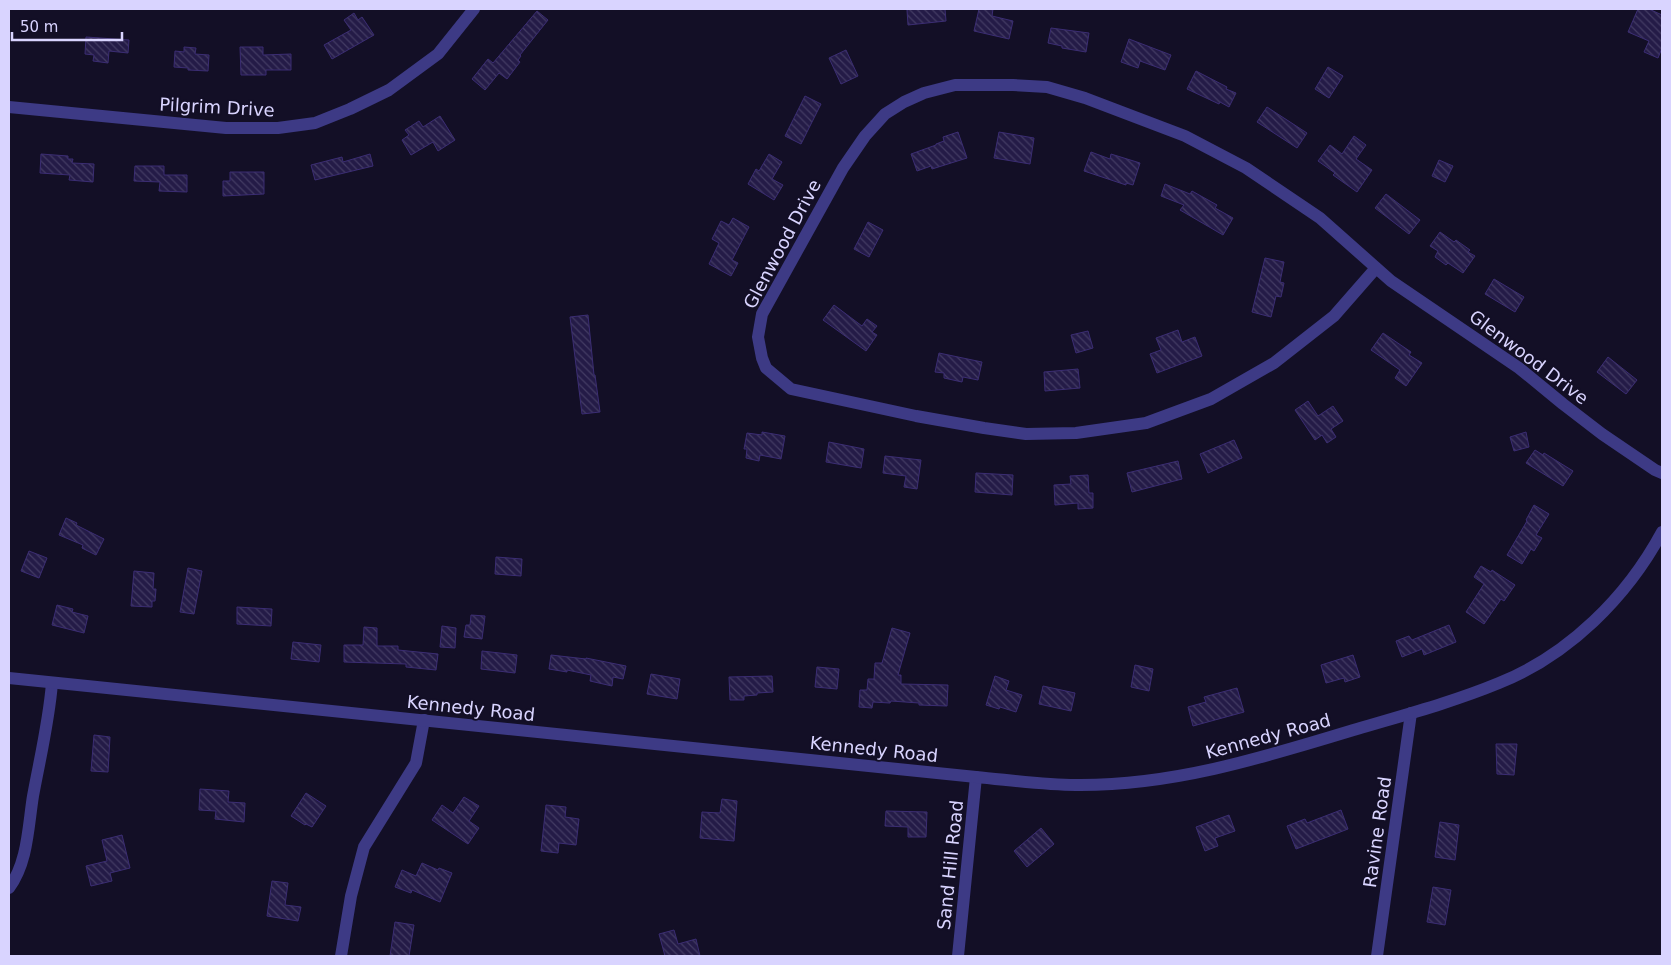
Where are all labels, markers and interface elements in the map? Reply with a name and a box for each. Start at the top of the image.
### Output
scale bar [12,10,122,42]
text: 50 m [20,18,58,36]
street label: Pilgrim Drive [159,93,275,121]
street label: Glenwood Drive [739,176,825,312]
street label: Glenwood Drive [1465,305,1593,409]
street label: Kennedy Road [406,691,536,725]
street label: Kennedy Road [1203,709,1333,763]
street label: Kennedy Road [809,732,939,766]
street label: Ravine Road [1359,775,1395,889]
street label: Sand Hill Road [933,799,967,931]

